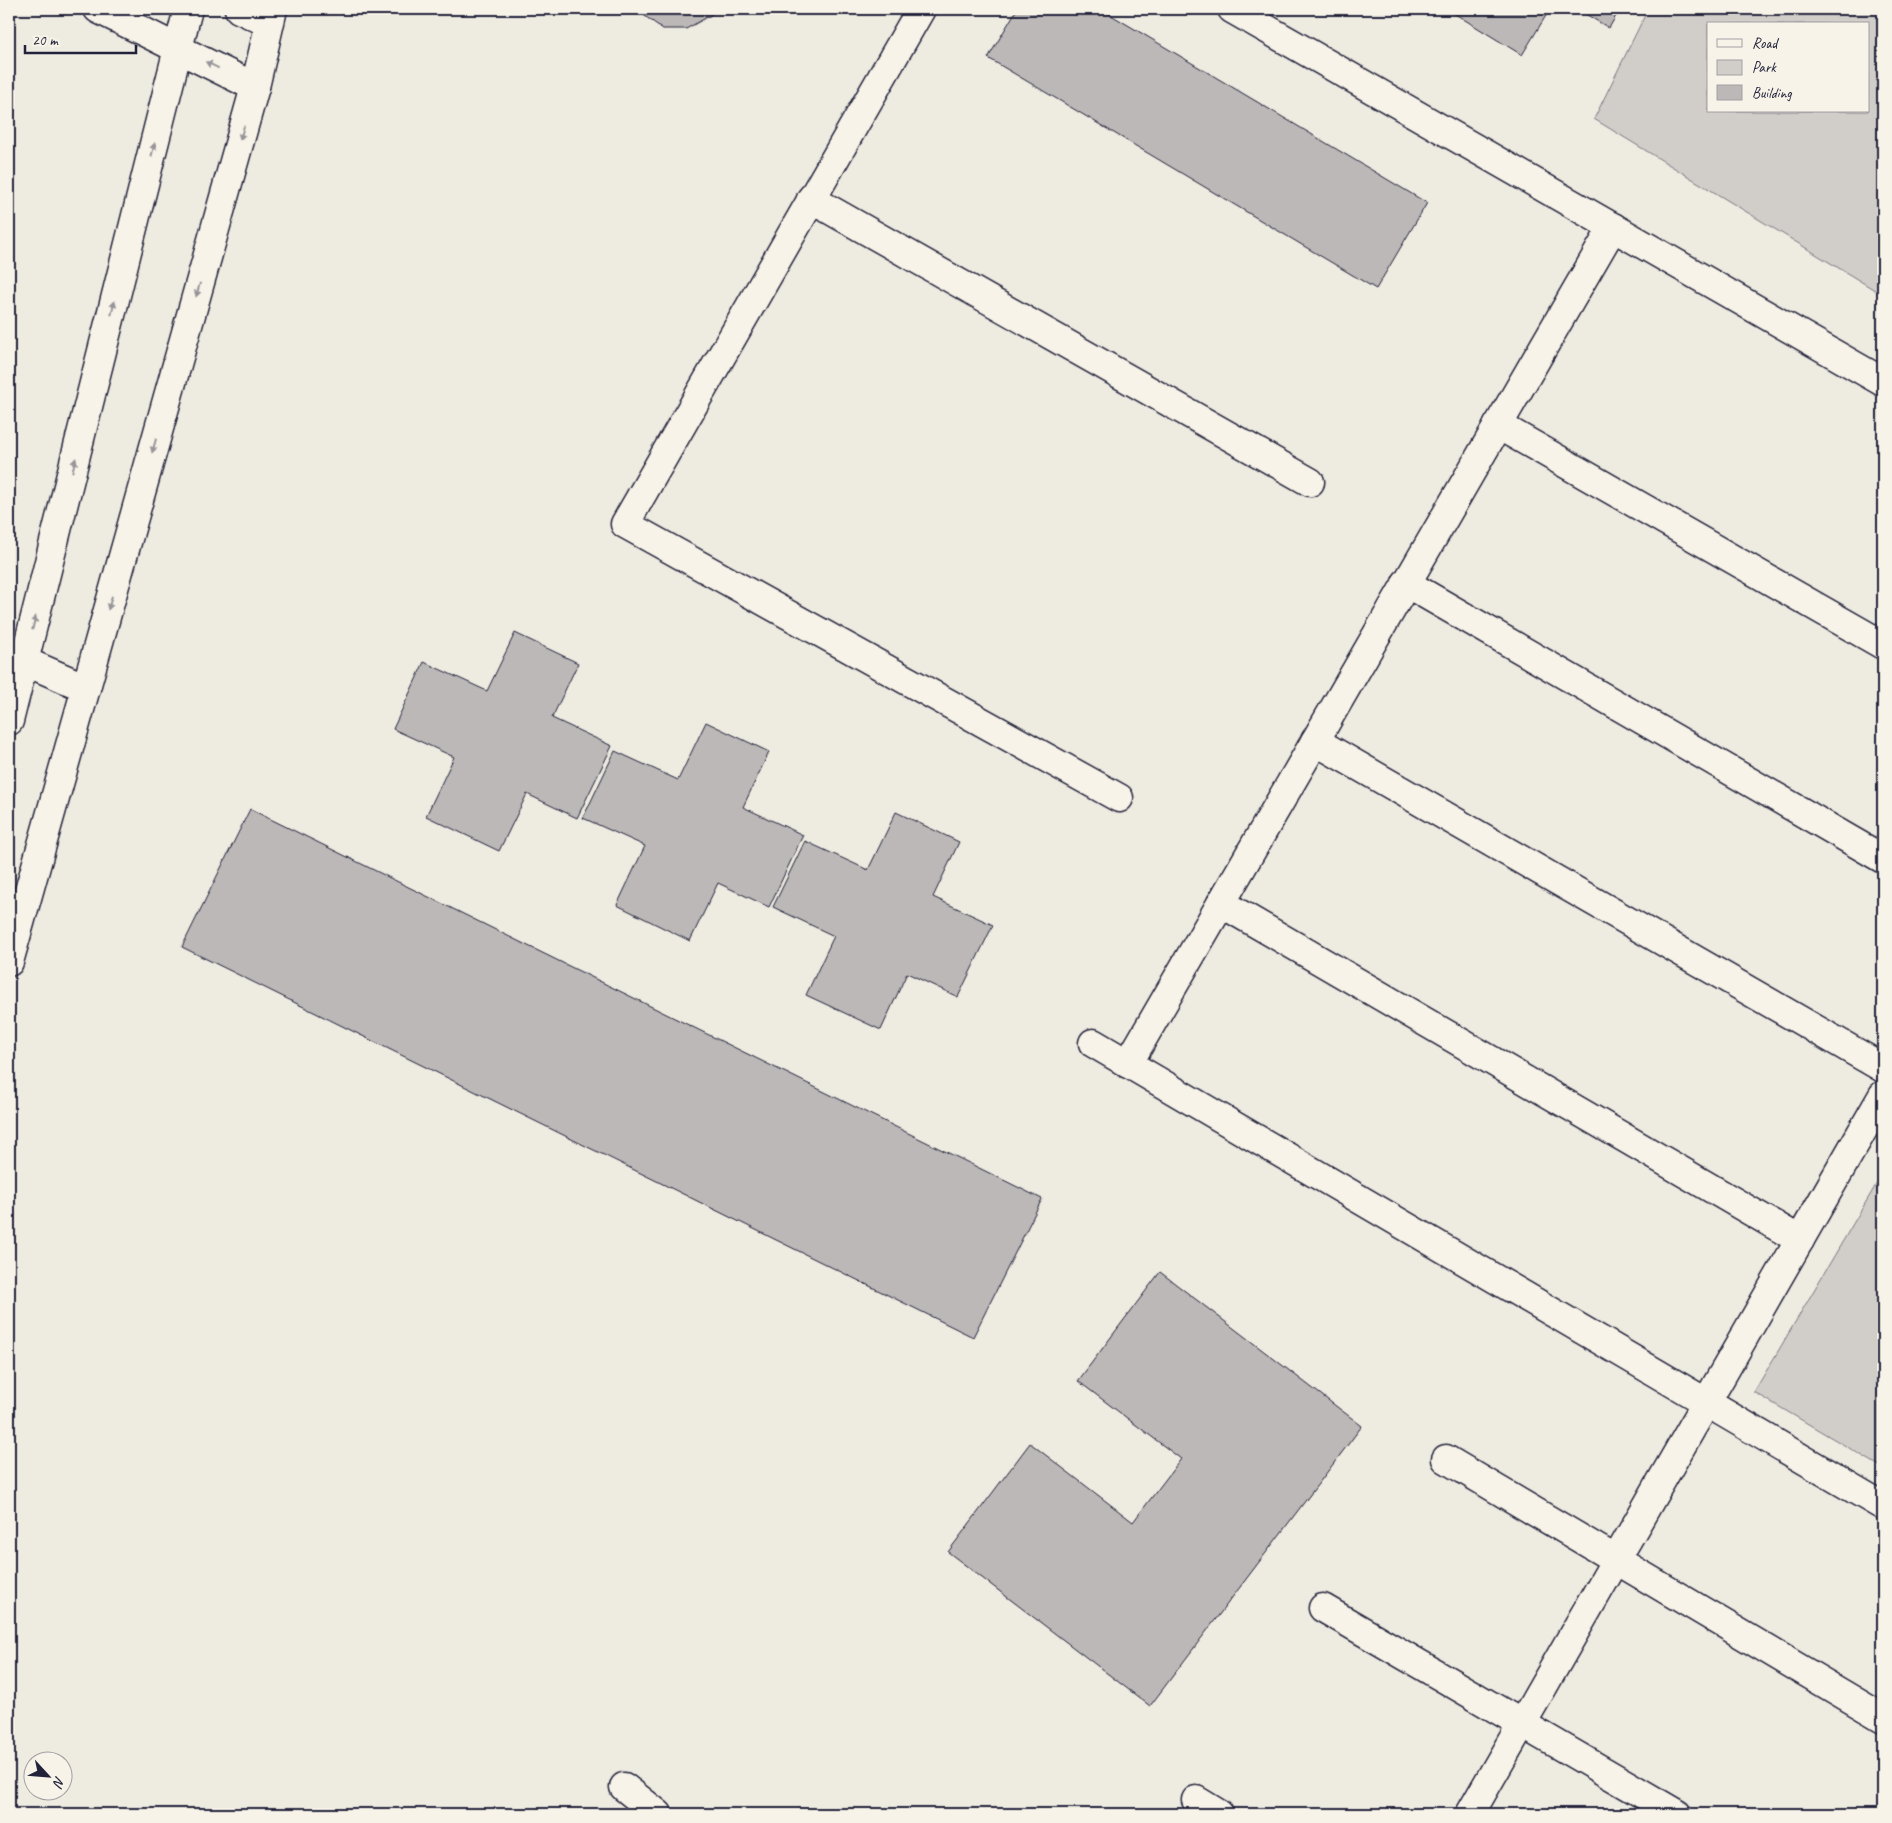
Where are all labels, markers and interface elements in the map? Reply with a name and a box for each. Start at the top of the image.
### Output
scale bar [25,22,136,54]
legend [1707,22,1870,112]
text: 20 m [32,31,59,50]
text: Road [1752,34,1779,53]
text: Park [1752,58,1777,77]
one-way arrow [204,61,219,69]
text: Building [1752,84,1792,103]
one-way arrow [238,126,246,141]
one-way arrow [149,143,157,158]
one-way arrow [194,282,202,297]
one-way arrow [109,300,117,315]
one-way arrow [150,439,158,454]
one-way arrow [70,458,78,473]
one-way arrow [106,595,114,610]
one-way arrow [30,615,38,630]
north arrow [22,1750,72,1800]
text: N [49,1774,69,1791]

